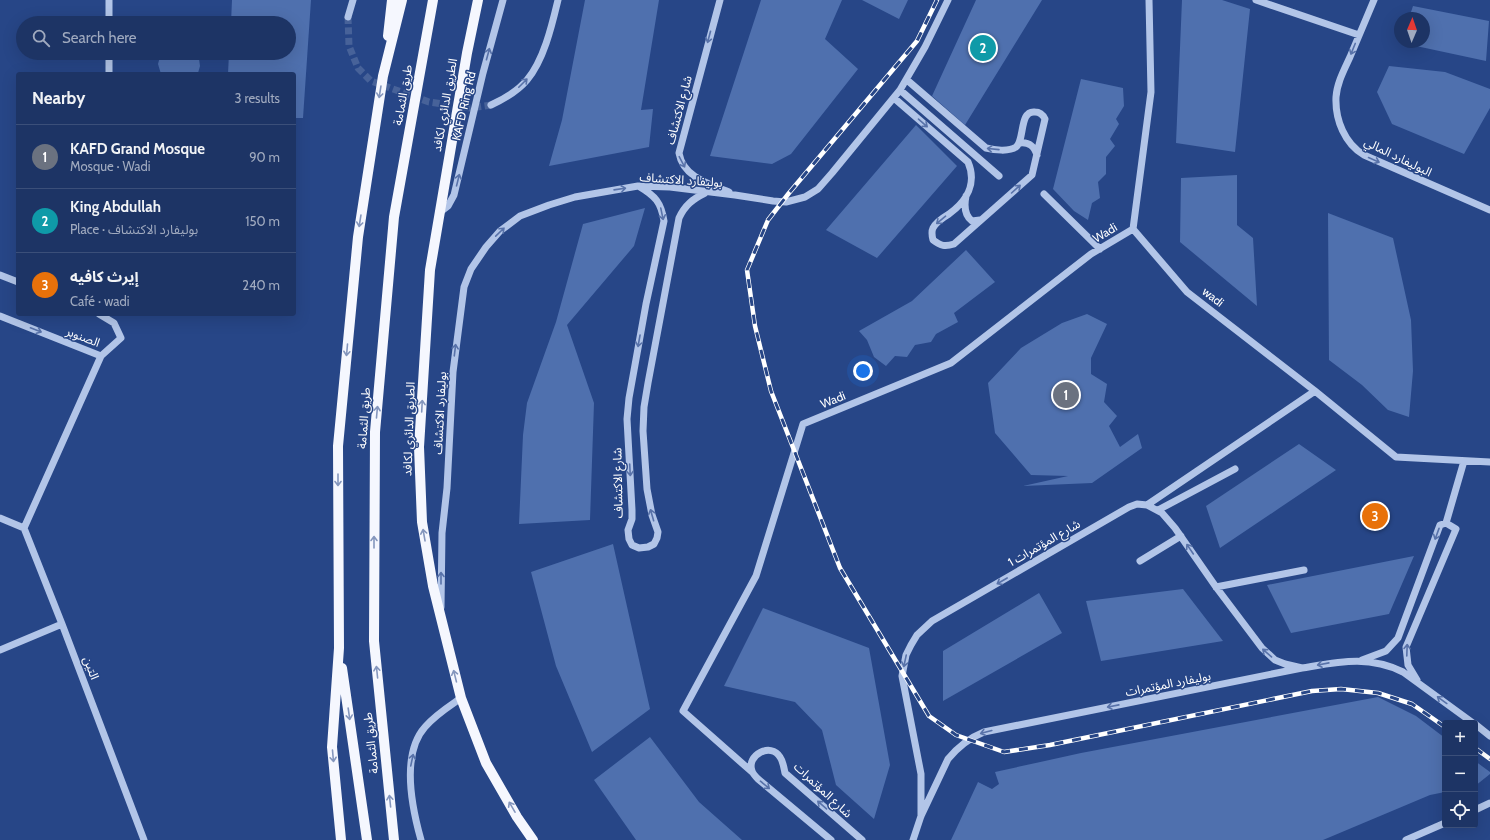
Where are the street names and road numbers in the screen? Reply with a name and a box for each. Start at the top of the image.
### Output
street label: الطريق الدائري لكافد [429,57,463,153]
street label: طريق الثمامة [390,63,416,127]
street label: KAFD Ring Rd [448,70,479,142]
street label: شارع الاكتشاف [662,74,697,147]
street label: البوليفارد المالي [1361,134,1435,182]
street label: بوليفارد الاكتشاف [639,169,723,190]
street label: Wadi [1090,219,1120,246]
street label: wadi [1199,283,1227,310]
street label: الصنوبر [63,323,102,350]
street label: بوليفارد الاكتشاف [430,371,449,455]
street label: الطريق الدائري لكافد [399,381,420,476]
street label: طريق الثمامة [354,387,374,449]
street label: Wadi [818,388,848,411]
street label: شارع الاكتشاف [609,447,628,519]
street label: شارع المؤتمرات 1 [1005,516,1084,571]
street label: التين [80,654,103,682]
street label: بوليفارد المؤتمرات [1124,668,1212,699]
street label: طريق الثمامة [360,712,382,774]
street label: شارع المؤتمرات [790,759,856,822]

